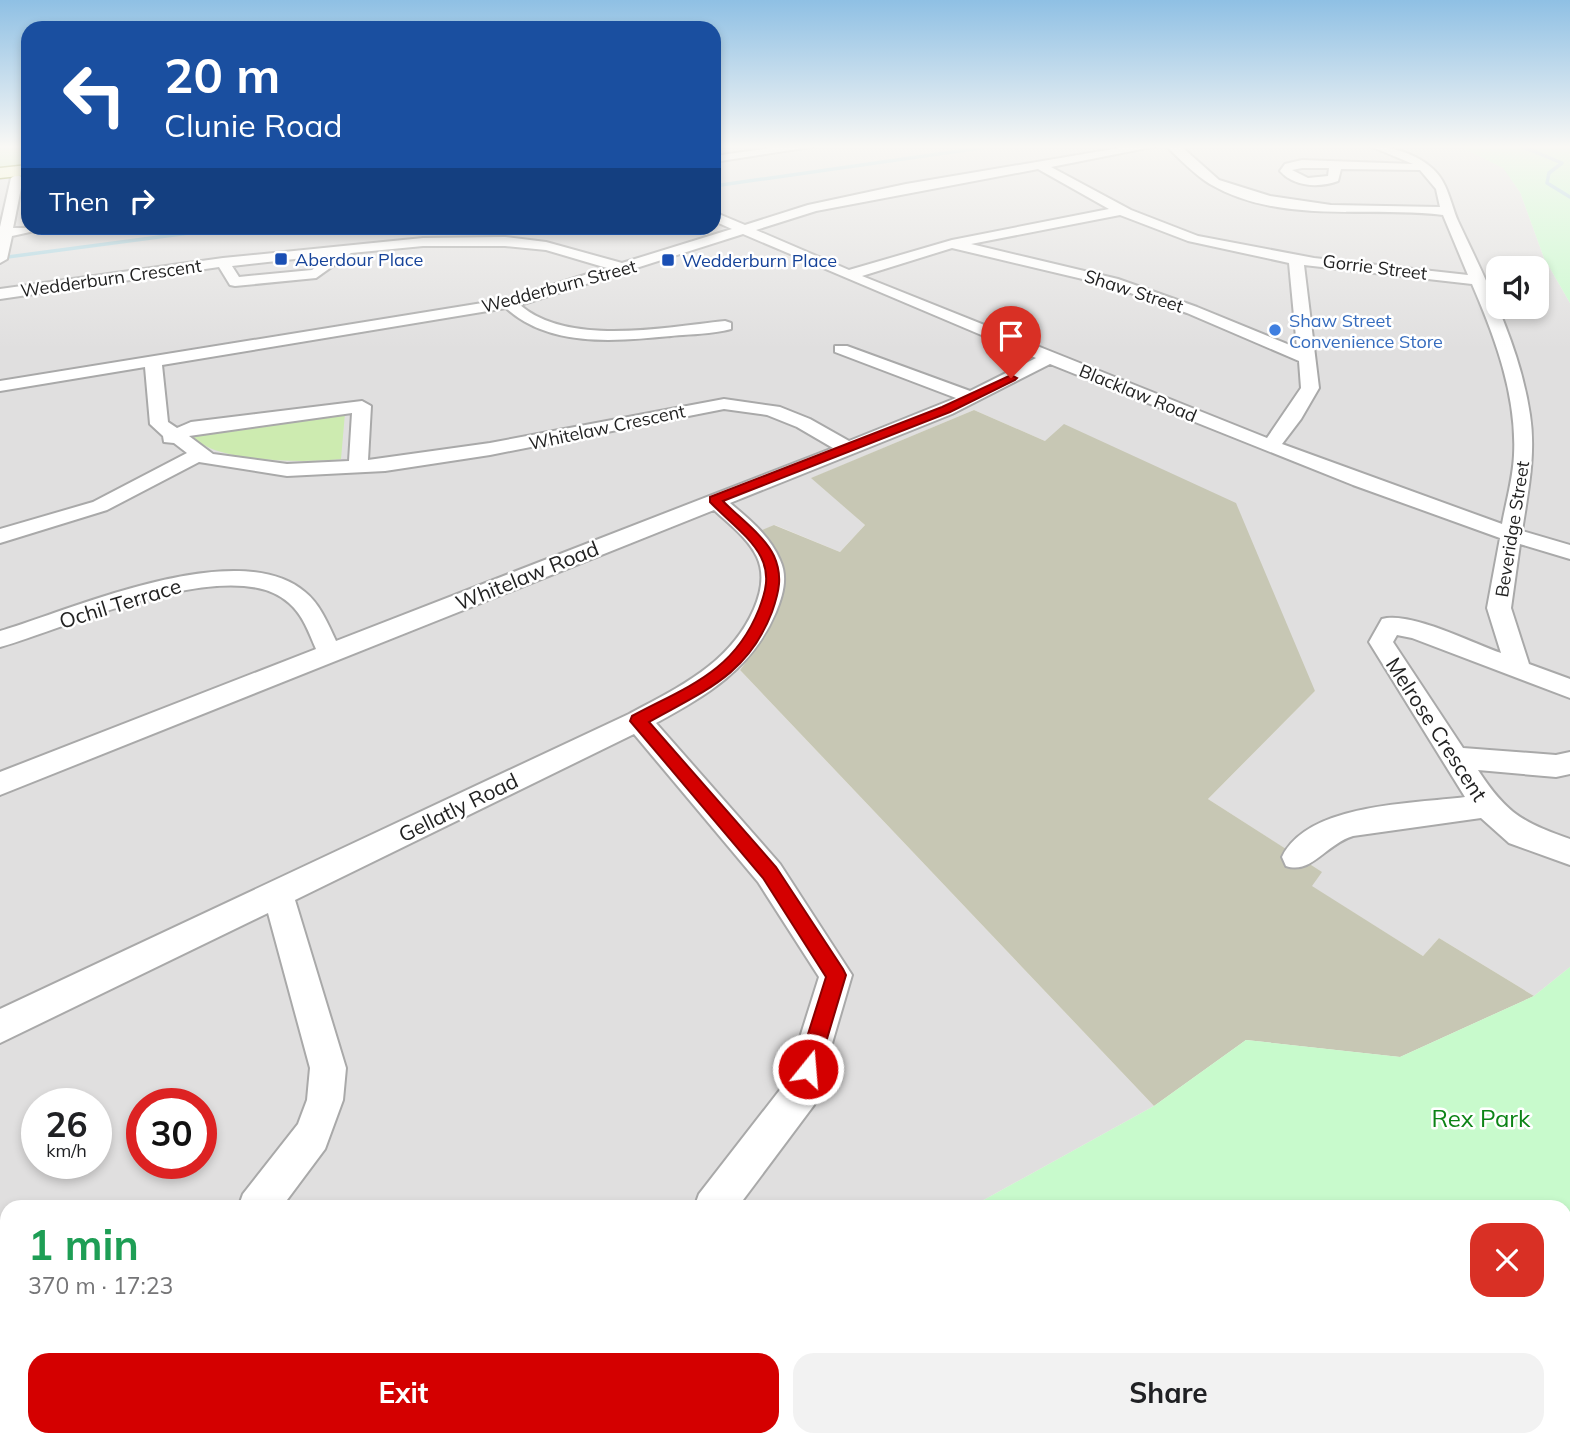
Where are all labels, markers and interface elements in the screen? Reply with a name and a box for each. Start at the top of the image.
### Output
text: 20 m [164,44,280,105]
icon: left [49,49,140,140]
text: Clunie Road [164,105,343,145]
icon: right [123,182,161,220]
text: Then [49,185,109,218]
place label: Aberdour Place [295,248,423,271]
place label: Wedderburn Place [682,249,837,272]
street label: Gorrie Street [1321,249,1429,285]
marker: Aberdour Place [273,251,289,267]
marker: Wedderburn Place [660,252,676,268]
street label: Wedderburn Crescent [19,254,203,302]
street label: Wedderburn Street [479,254,639,318]
map controls [1486,256,1549,319]
button: sound [1486,256,1549,319]
street label: Shaw Street [1082,264,1186,318]
pin [981,306,1041,378]
place label: Shaw Street Convenience Store [1289,309,1443,353]
icon: arrive [992,317,1030,355]
marker: Shaw Street Convenience Store [1267,322,1283,338]
street label: Blacklaw Road [1076,359,1200,427]
street label: Whitelaw Crescent [527,399,687,455]
street label: Beveridge Street [1490,459,1534,599]
street label: Whitelaw Road [452,534,602,616]
street label: Ochil Terrace [56,572,184,634]
street label: Melrose Crescent [1381,652,1493,806]
street label: Gellatly Road [394,767,522,847]
position arrow [771,1032,845,1106]
speed limit sign: 30 [126,1088,217,1179]
text: 26 [45,1102,88,1146]
park label: Rex Park [1432,1103,1531,1133]
text: km/h [46,1139,87,1162]
text: 1 min [28,1218,139,1271]
button: close [1470,1223,1544,1297]
text: 370 m · 17:23 [28,1271,173,1300]
button: Exit [28,1353,779,1433]
button: Share [793,1353,1544,1433]

